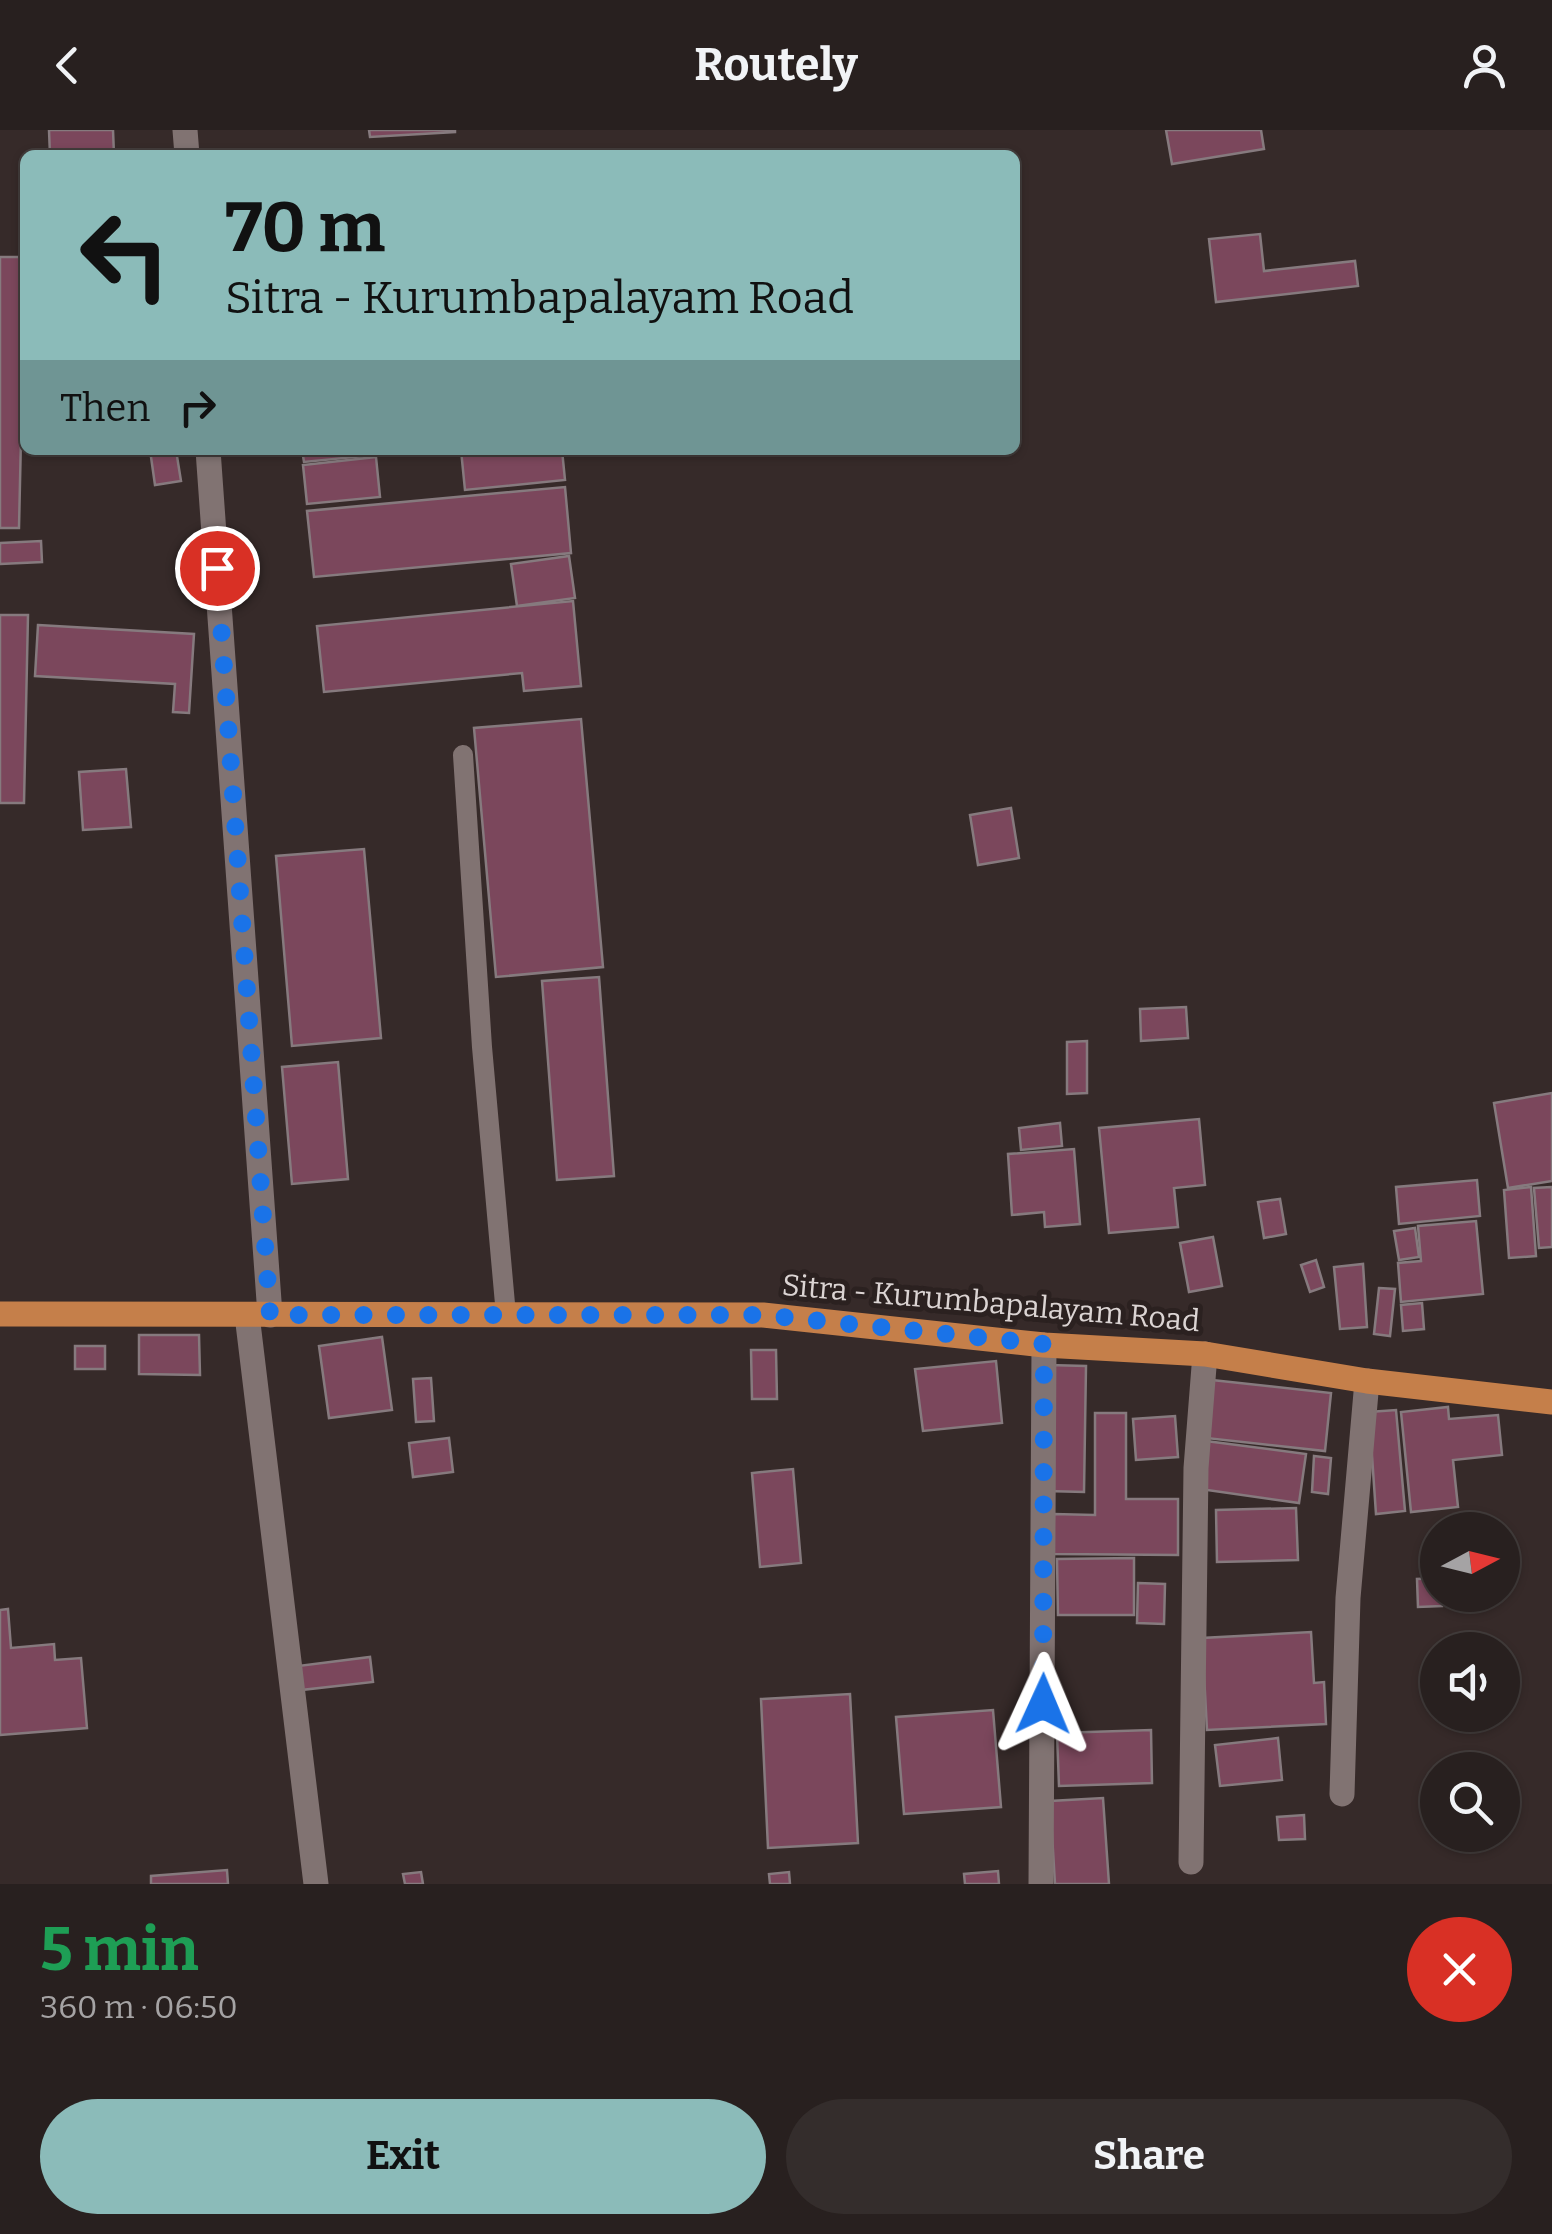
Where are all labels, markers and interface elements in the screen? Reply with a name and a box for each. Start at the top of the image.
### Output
icon: back [40,38,95,93]
text: Routely [694,38,858,92]
icon: person [1457,38,1512,93]
text: 70 m [225,186,385,270]
icon: left [60,190,190,320]
text: Sitra - Kurumbapalayam Road [225,271,854,325]
icon: right [170,380,225,435]
text: Then [60,385,150,431]
pin [175,526,260,611]
icon: arrive [190,541,245,596]
street label: Sitra - Kurumbapalayam Road [781,1267,1202,1339]
north arrow [1420,1512,1520,1612]
map controls [1420,1512,1520,1852]
button: sound [1420,1632,1520,1732]
position arrow [991,1652,1095,1756]
button: search [1420,1752,1520,1852]
text: 5 min [40,1914,199,1986]
button: close [1407,1917,1512,2022]
text: 360 m · 06:50 [40,1988,238,2026]
button: Exit [40,2099,766,2214]
button: Share [786,2099,1512,2214]

